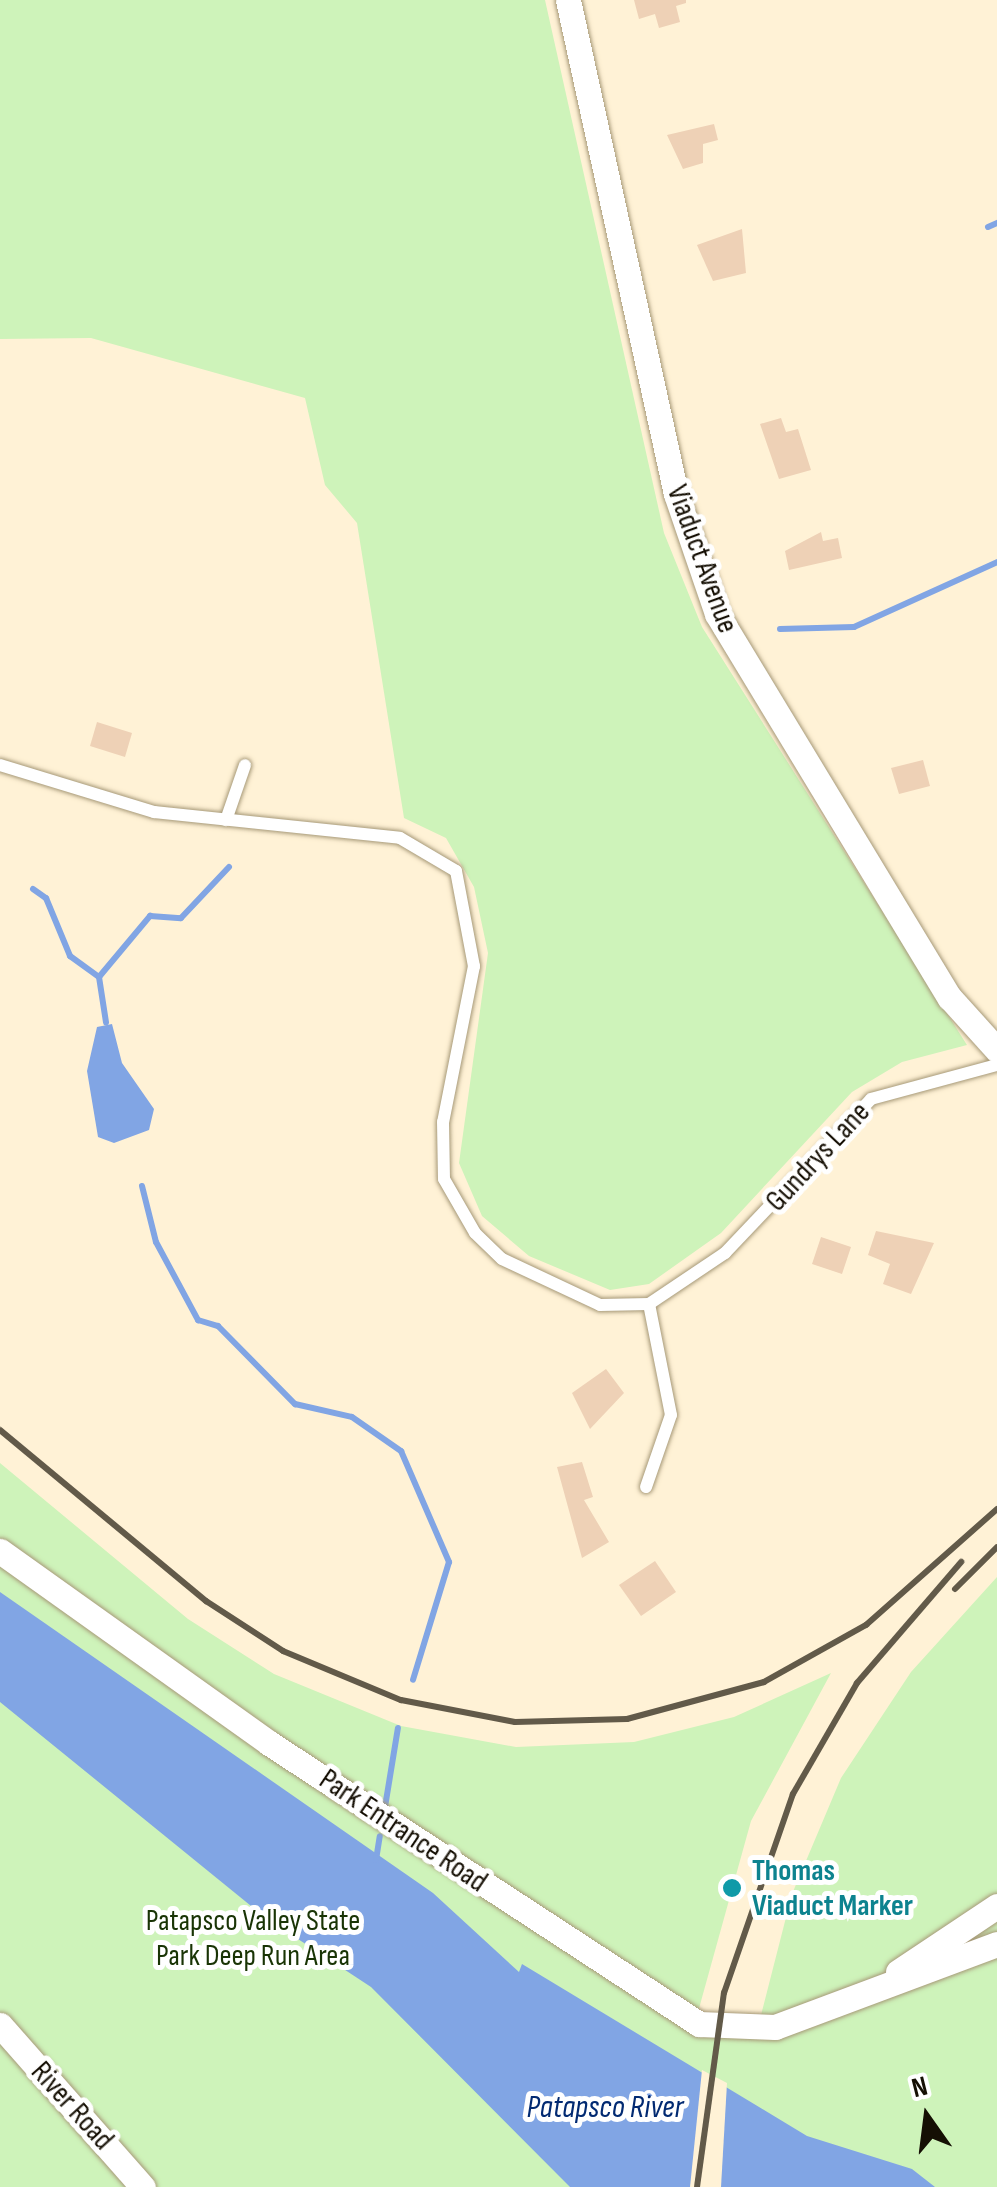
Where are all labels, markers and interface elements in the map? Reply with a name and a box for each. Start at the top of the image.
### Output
street label: Viaduct Avenue [659,480,745,638]
street label: Gundrys Lane [758,1095,878,1219]
street label: Park Entrance Road [312,1762,494,1900]
place label: Thomas Viaduct Marker [752,1853,913,1924]
marker: Thomas Viaduct Marker [721,1877,743,1899]
park label: Patapsco Valley State Park Deep Run Area [146,1903,360,1974]
street label: River Road [23,2054,121,2158]
north arrow [877,2067,977,2167]
text: N [908,2070,931,2105]
water label: Patapsco River [527,2089,683,2127]

